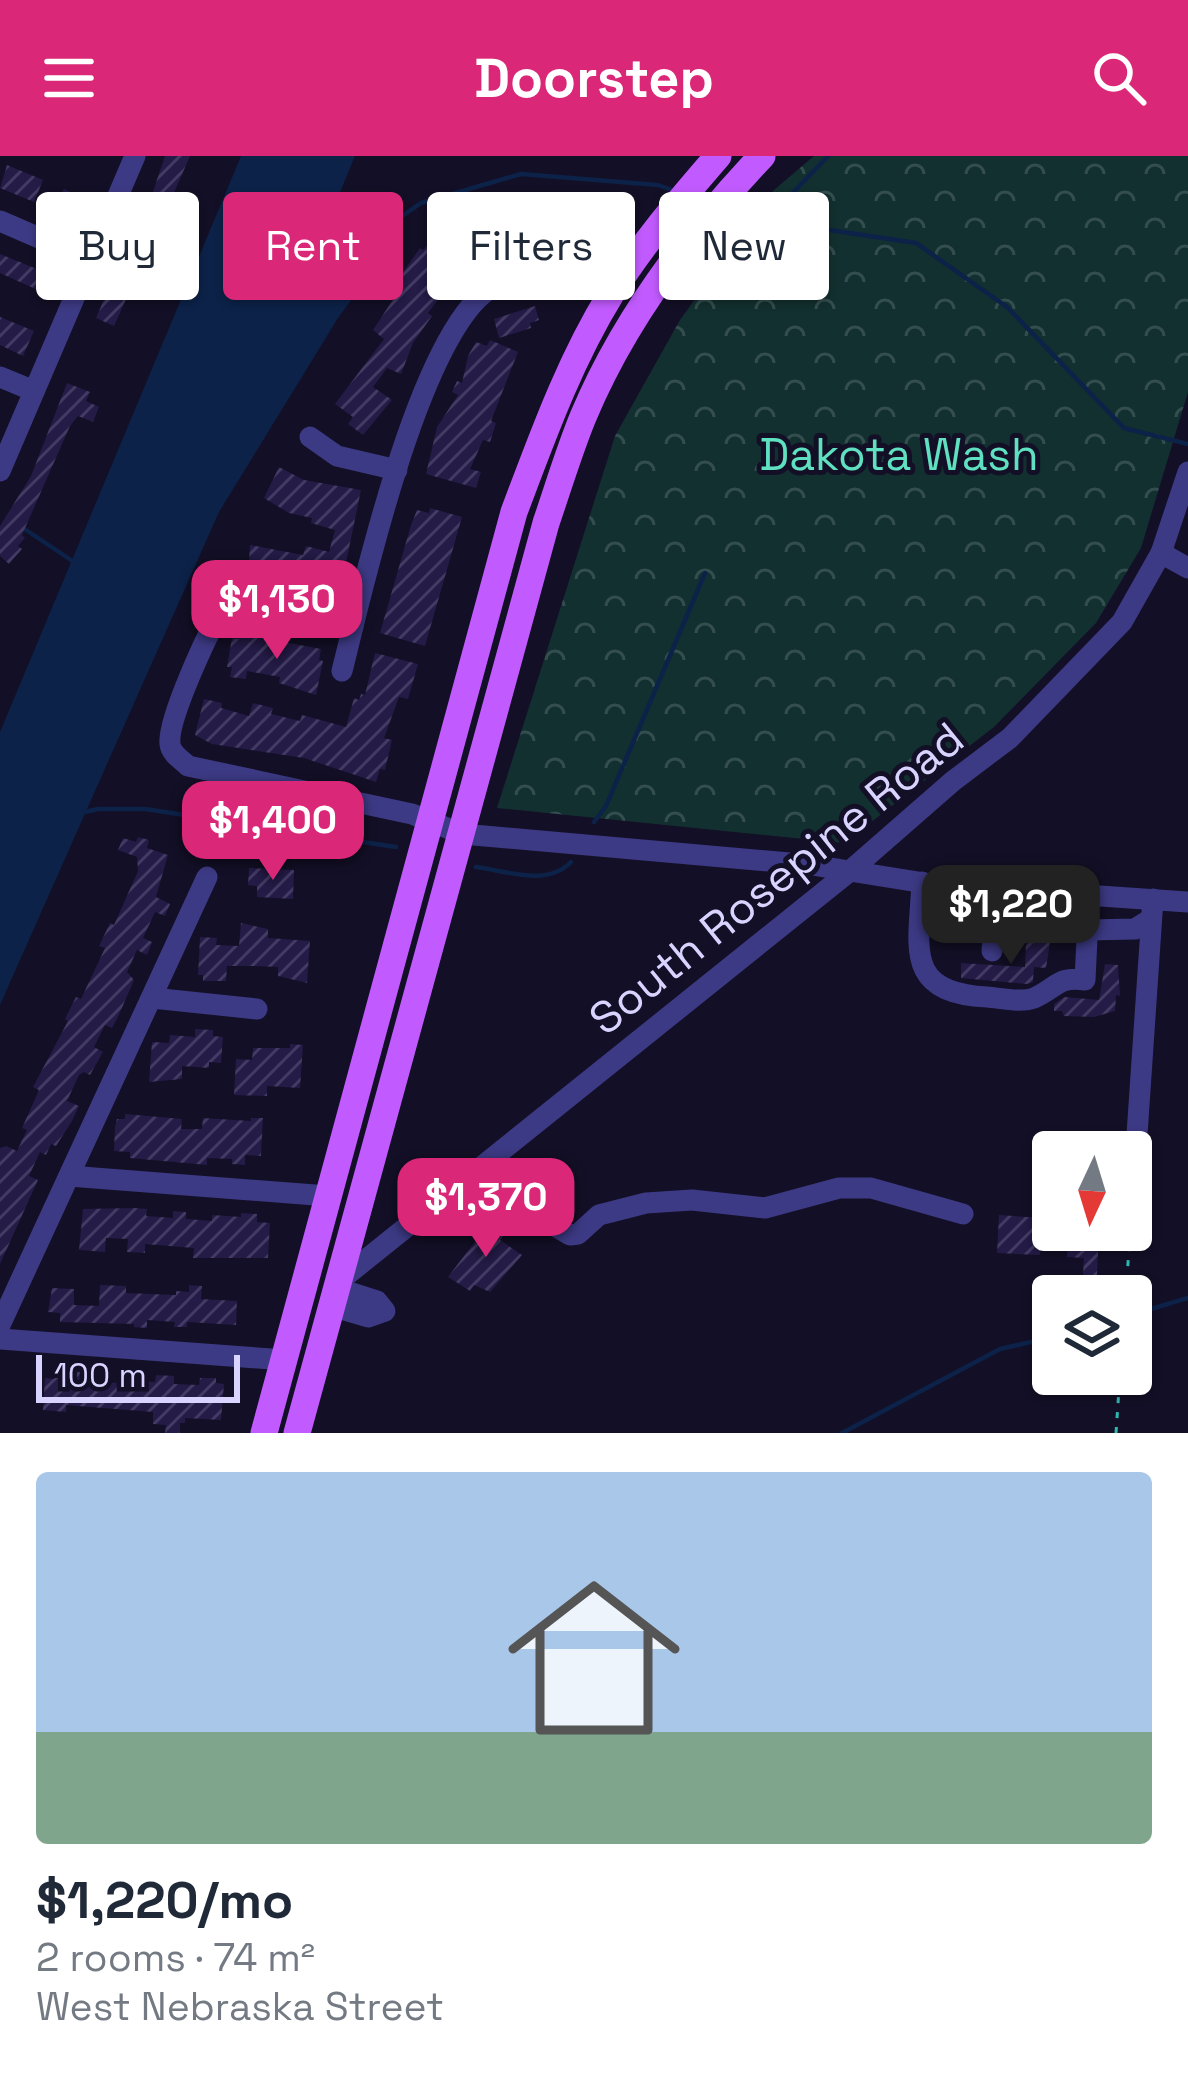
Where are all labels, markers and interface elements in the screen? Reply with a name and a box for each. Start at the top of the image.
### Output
text: Doorstep [474,44,714,113]
icon: menu [36,45,102,111]
icon: search [1086,45,1152,111]
chip: Buy [36,192,199,300]
chip: Rent [223,192,403,300]
chip: Filters [427,192,635,300]
chip: New [659,192,829,300]
park label: Dakota Wash [759,426,1039,483]
pin: $1,130 [179,560,375,662]
text: $1,130 [218,574,336,623]
street label: South Rosepine Road [577,710,975,1047]
pin: $1,400 [175,781,371,883]
text: $1,400 [209,795,337,844]
pin: $1,220 [913,865,1109,967]
text: $1,220 [949,879,1073,928]
north arrow [1032,1131,1152,1251]
map controls [1032,1131,1152,1395]
pin: $1,370 [388,1158,584,1260]
text: $1,370 [424,1172,548,1221]
button: layers [1032,1275,1152,1395]
scale bar [36,1349,240,1402]
text: 100 m [54,1355,147,1397]
icon: home [486,1550,702,1766]
text: $1,220/mo [36,1868,293,1933]
text: 2 rooms · 74 m² [36,1933,315,1982]
text: West Nebraska Street [36,1982,444,2031]

